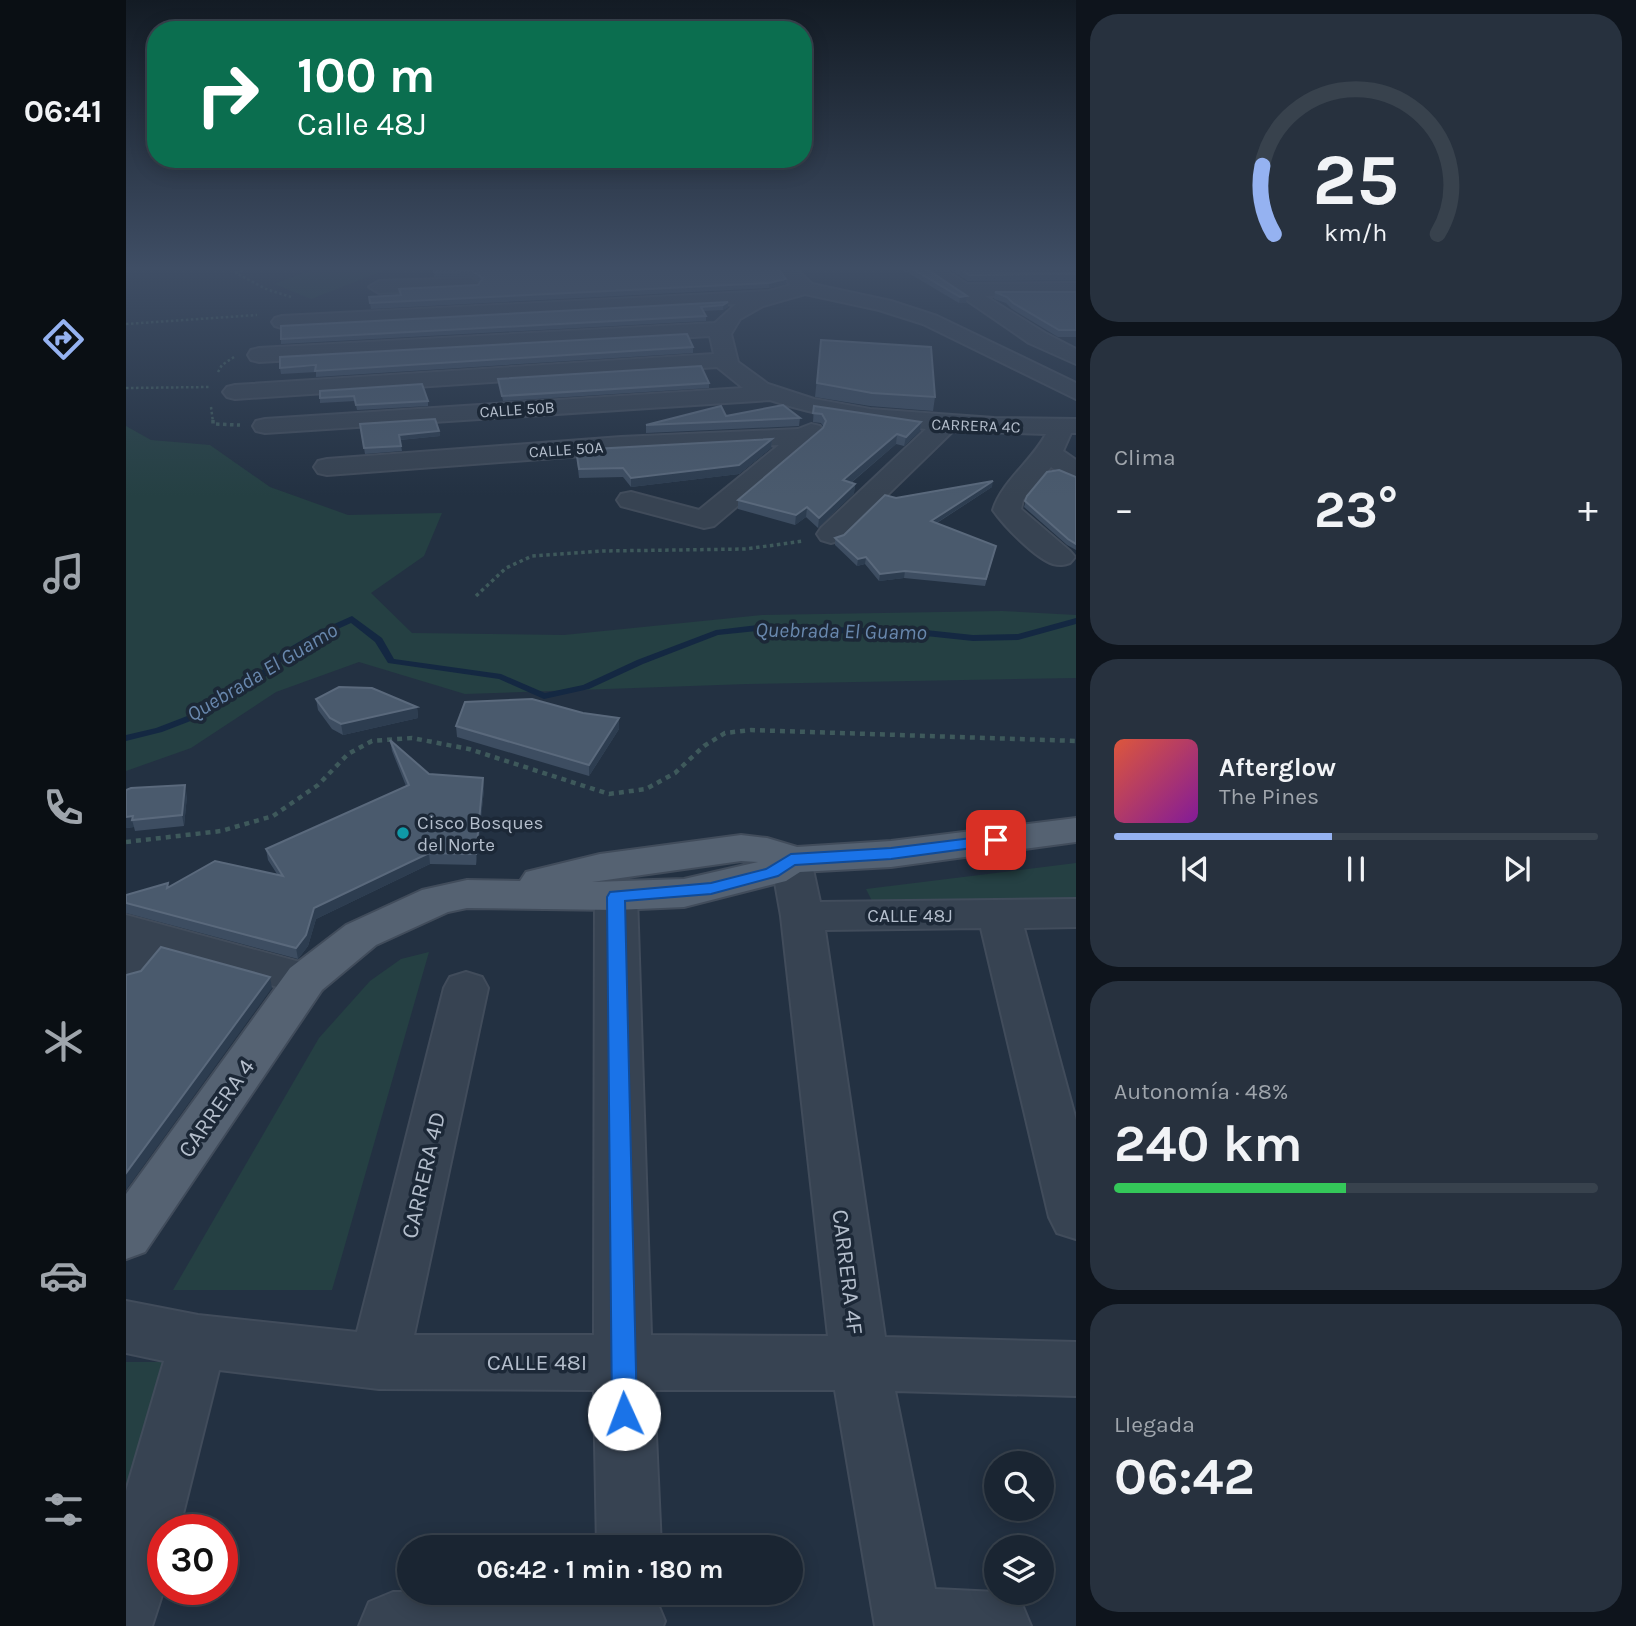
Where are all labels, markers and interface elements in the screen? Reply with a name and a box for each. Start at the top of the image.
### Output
text: 100 m [297,47,435,104]
icon: right [182,49,273,140]
text: 06:41 [24,93,102,130]
text: Calle 48J [297,106,427,143]
text: 25 [1313,138,1399,223]
text: km/h [1324,218,1388,247]
icon: directions [39,315,88,364]
street label: CALLE 50B [479,397,555,422]
street label: CARRERA 4C [931,414,1021,437]
street label: CALLE 50A [528,437,604,462]
text: Clima [1114,444,1176,471]
text: 23° [1314,479,1398,540]
text: − [1114,487,1134,532]
text: + [1578,487,1598,532]
icon: music [39,549,88,598]
water label: Quebrada El Guamo [182,617,342,726]
water label: Quebrada El Guamo [755,618,928,645]
text: Afterglow [1219,752,1336,783]
icon: phone [39,783,88,832]
text: The Pines [1219,783,1319,810]
pin [966,810,1026,870]
place label: Cisco Bosques del Norte [417,812,544,856]
icon: arrive [977,821,1015,859]
marker: Cisco Bosques del Norte [395,825,411,841]
icon: previous [1176,850,1214,888]
icon: pause [1337,850,1375,888]
icon: next [1498,850,1536,888]
street label: CALLE 48J [867,905,953,927]
icon: climate [39,1017,88,1066]
street label: CARRERA 4 [173,1054,260,1163]
text: Autonomía · 48% [1114,1078,1289,1105]
street label: CARRERA 4D [396,1109,451,1241]
text: 240 km [1114,1113,1303,1174]
street label: CARRERA 4F [826,1208,869,1336]
icon: car [39,1251,88,1300]
street label: CALLE 48I [487,1349,587,1376]
position arrow [587,1377,661,1451]
text: Llegada [1114,1411,1195,1438]
text: 06:42 [1114,1446,1255,1507]
map controls [984,1451,1054,1605]
button: search [984,1451,1054,1521]
icon: filters [39,1485,88,1534]
speed limit sign: 30 [147,1514,238,1605]
button: layers [984,1535,1054,1605]
text: 06:42 · 1 min · 180 m [477,1554,723,1585]

